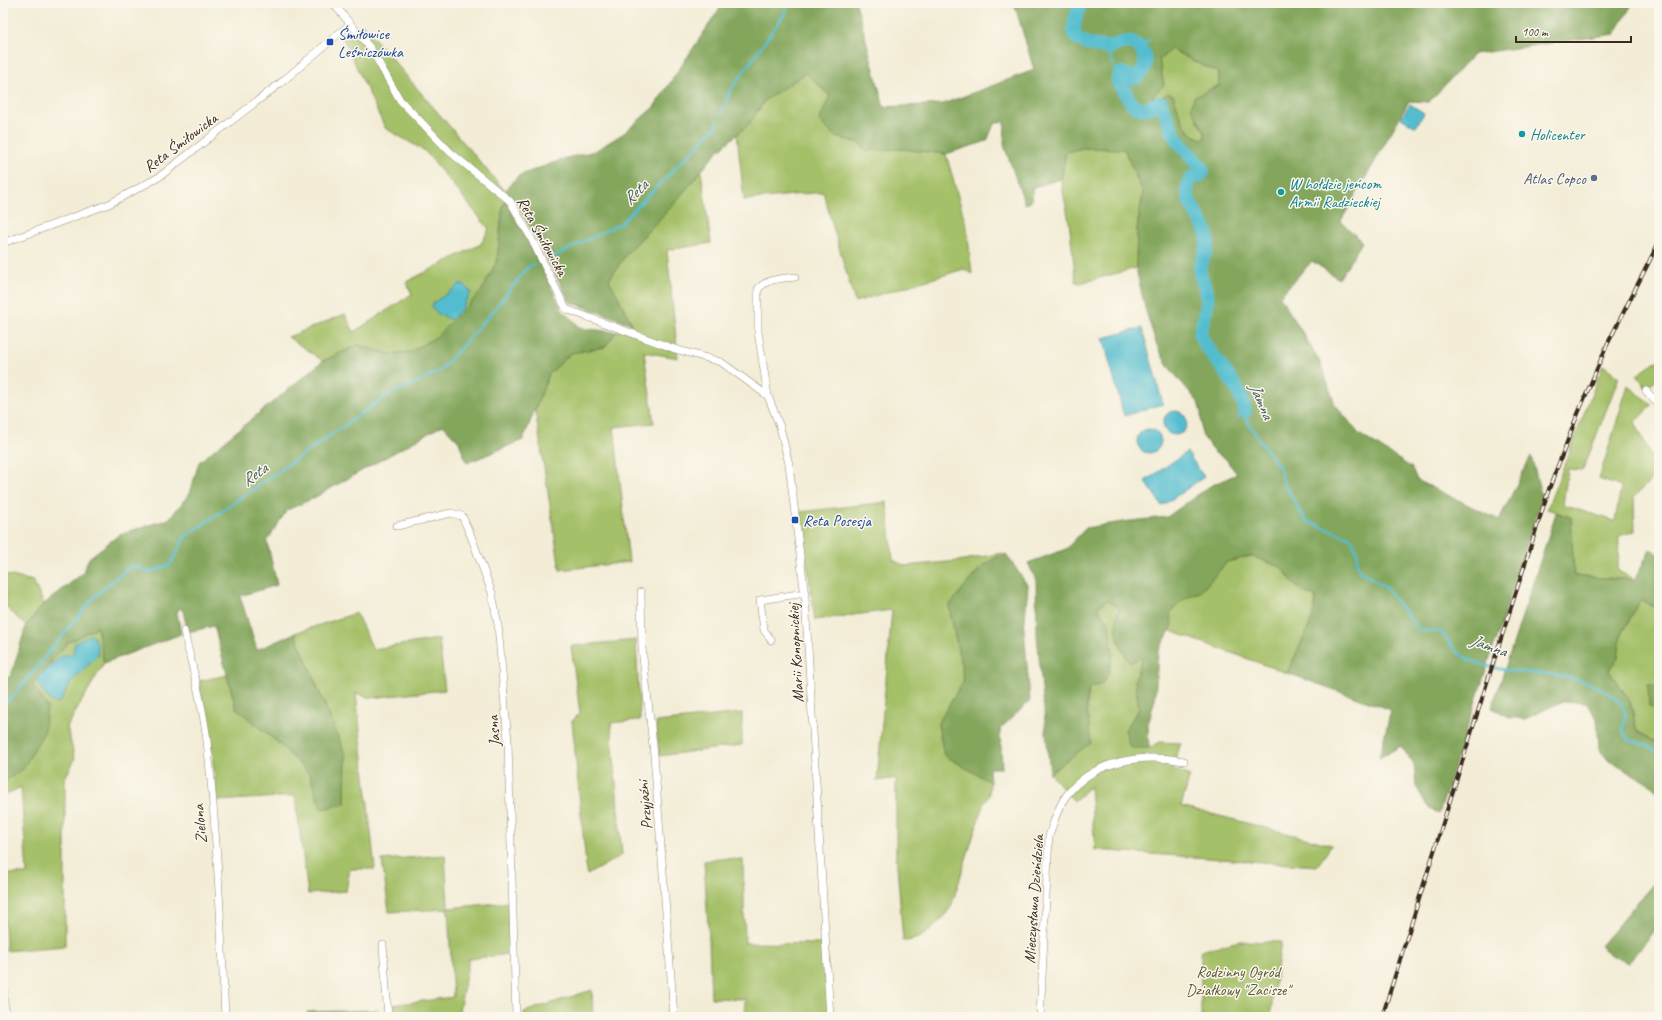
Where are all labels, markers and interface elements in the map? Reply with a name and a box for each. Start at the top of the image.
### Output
scale bar [1516,18,1631,44]
place label: Śmiłowice Leśniczówka [338,24,404,62]
text: 100 m [1522,24,1549,40]
marker: Śmiłowice Leśniczówka [325,37,335,47]
street label: Reta Śmiłowicka [140,108,223,177]
place label: Holicenter [1530,125,1586,145]
marker: Holicenter [1517,129,1527,139]
place label: Atlas Copco [1523,169,1587,189]
marker: Atlas Copco [1589,173,1599,183]
water label: Reta [618,174,654,209]
place label: W hołdzie jeńcom Armii Radzieckiej [1289,174,1382,212]
marker: W hołdzie jeńcom Armii Radzieckiej [1276,187,1286,197]
street label: Reta Śmiłowicka [512,193,573,281]
water label: Jamna [1244,378,1279,424]
water label: Reta [237,457,273,491]
place label: Reta Posesja [803,511,872,531]
marker: Reta Posesja [790,515,800,525]
street label: Marii Konopnickiej [783,601,809,703]
water label: Jamna [1466,629,1512,662]
street label: Jasna [483,713,505,748]
street label: Przyjaźni [633,778,657,830]
street label: Zielona [188,803,212,844]
street label: Mieczysława Dzieńdziela [1020,833,1049,964]
park label: Rodzinny Ogród Działkowy "Zacisze" [1186,962,1293,1000]

